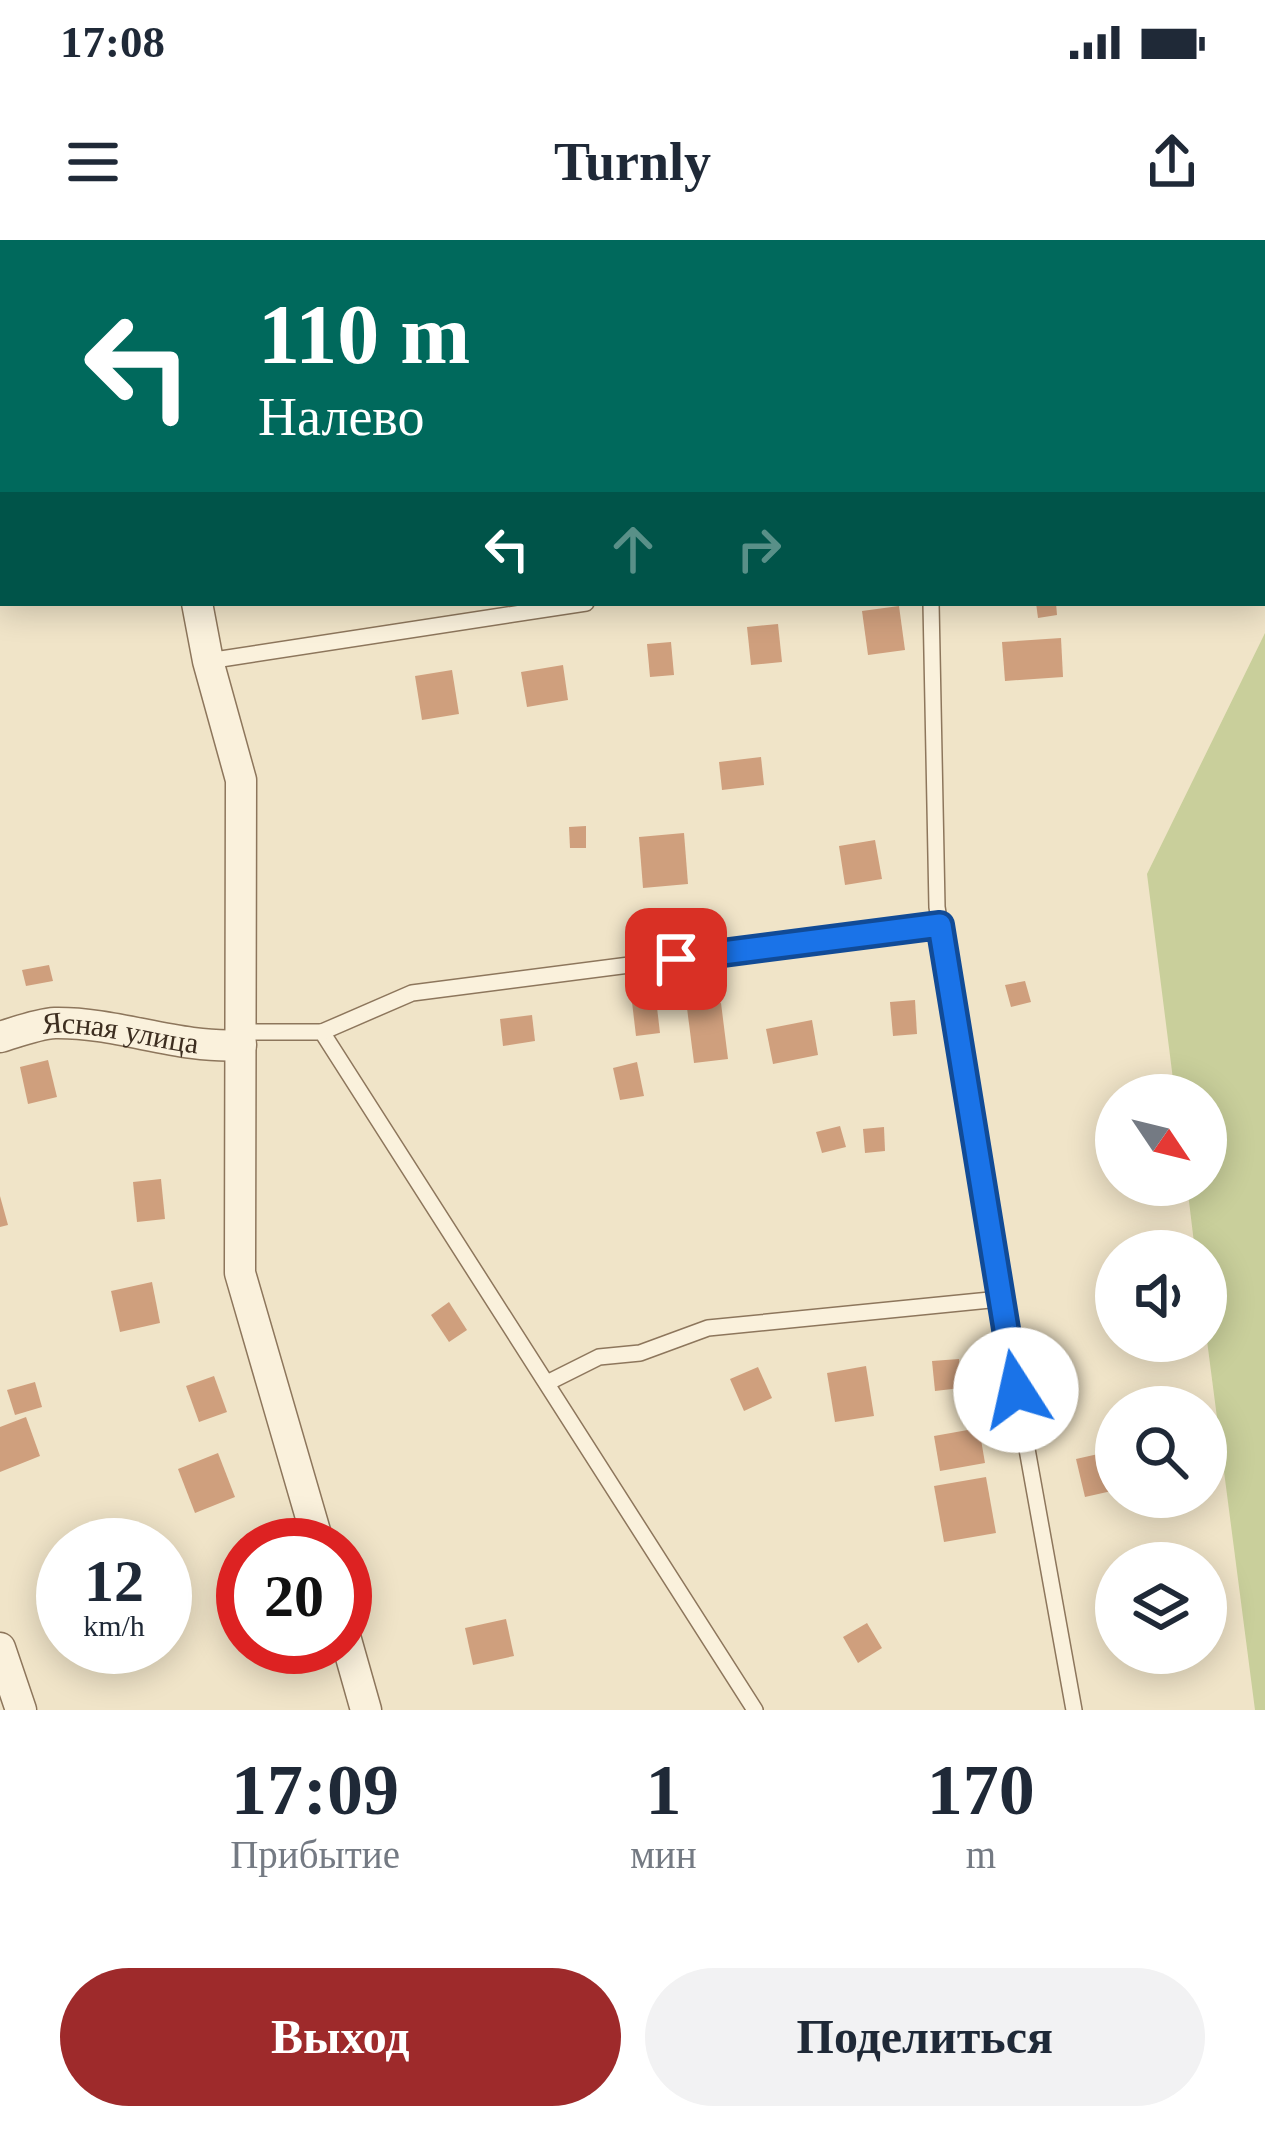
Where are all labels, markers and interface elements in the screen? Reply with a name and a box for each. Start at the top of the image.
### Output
text: 17:08 [60,17,165,67]
icon: menu [60,129,126,195]
icon: share [1139,129,1205,195]
text: Turnly [554,132,711,192]
icon: left [60,288,216,444]
text: 110 m [258,288,470,381]
text: Налево [258,387,424,447]
icon: left [474,516,540,582]
icon: ahead [600,516,666,582]
icon: right [726,516,792,582]
pin [625,908,727,1010]
icon: arrive [643,926,709,992]
street label: Ясная улица [41,1005,201,1060]
north arrow [1095,1074,1227,1206]
map controls [1095,1074,1227,1674]
button: sound [1095,1230,1227,1362]
position arrow [953,1327,1079,1453]
button: search [1095,1386,1227,1518]
speed limit sign: 20 [216,1518,372,1674]
button: layers [1095,1542,1227,1674]
text: 12 [84,1548,144,1614]
text: km/h [83,1609,145,1642]
text: 17:09 [231,1750,399,1830]
text: 1 [645,1750,681,1830]
text: 170 [927,1750,1035,1830]
text: Прибытие [230,1833,400,1876]
text: мин [630,1833,697,1876]
text: m [966,1833,996,1876]
button: Выход [60,1968,621,2106]
button: Поделиться [645,1968,1205,2106]

